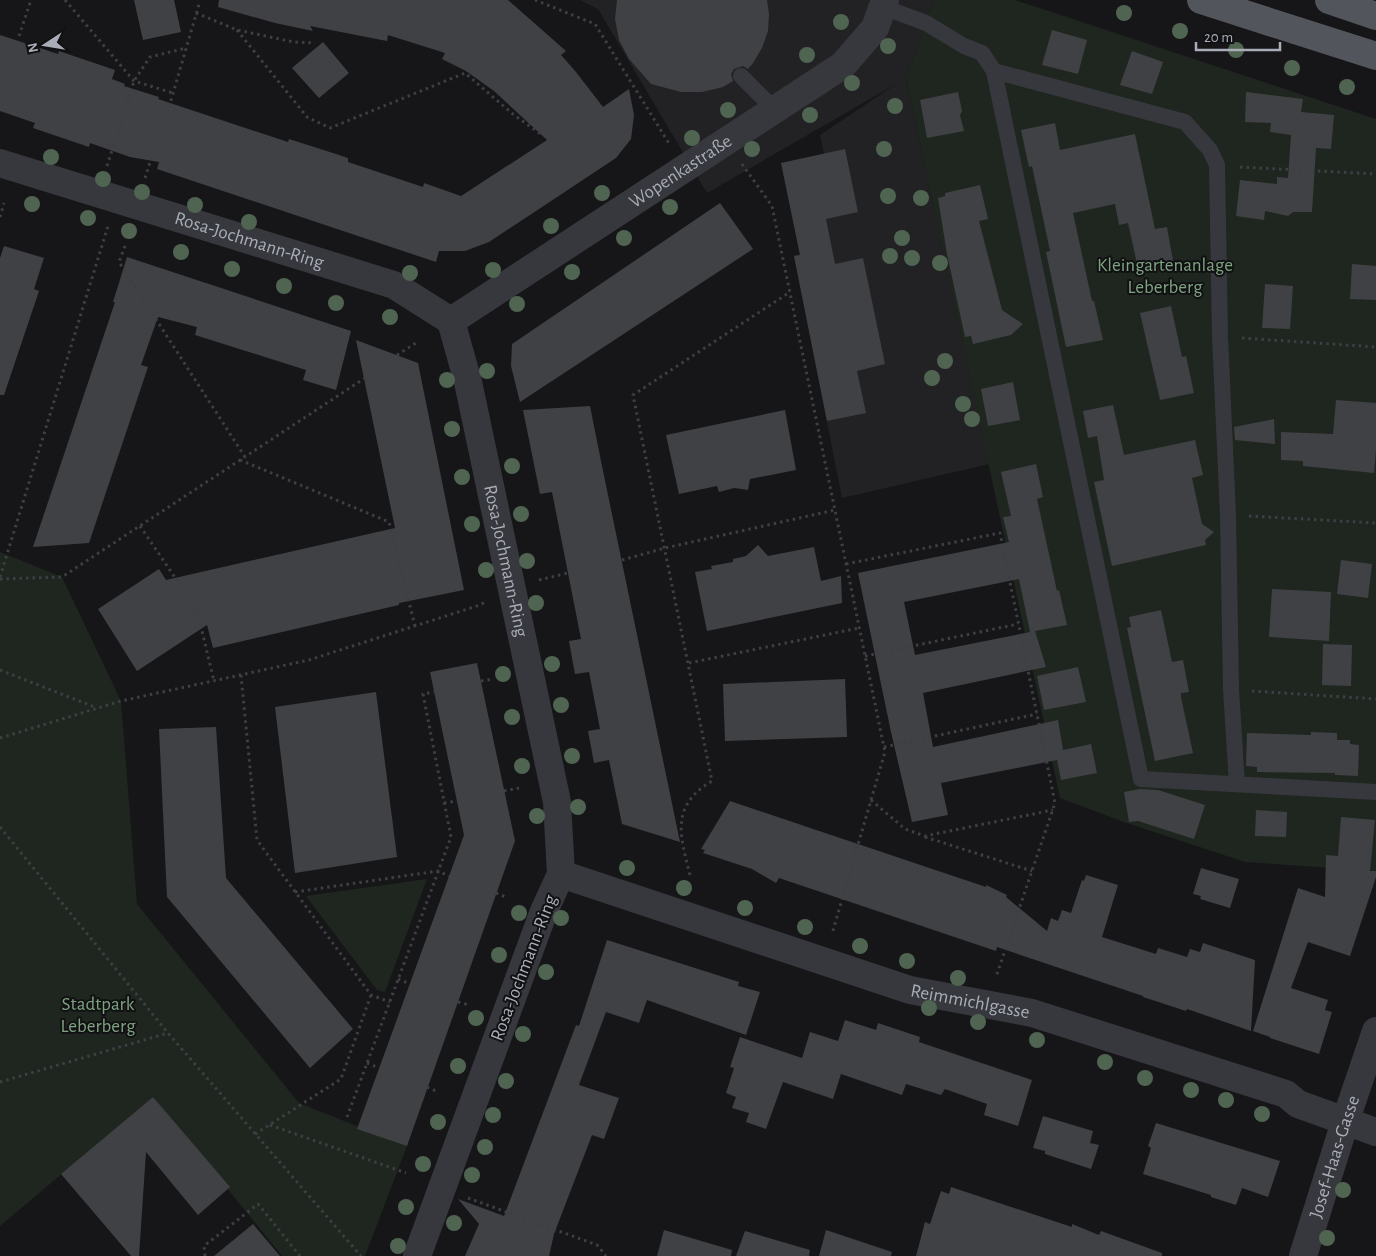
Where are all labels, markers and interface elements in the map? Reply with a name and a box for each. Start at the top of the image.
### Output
north arrow [20,20,70,70]
scale bar [1196,20,1280,52]
text: 20 m [1204,30,1233,45]
text: N [25,41,41,54]
street label: Wopenkastraße [626,131,735,211]
street label: Rosa-Jochmann-Ring [173,208,327,272]
park label: Kleingartenanlage Leberberg [1097,256,1233,297]
street label: Rosa-Jochmann-Ring [481,483,531,639]
street label: Rosa-Jochmann-Ring [487,892,561,1044]
street label: Reimmichlgasse [909,981,1031,1022]
park label: Stadtpark Leberberg [61,995,136,1036]
street label: Josef-Haas-Gasse [1306,1093,1363,1220]

